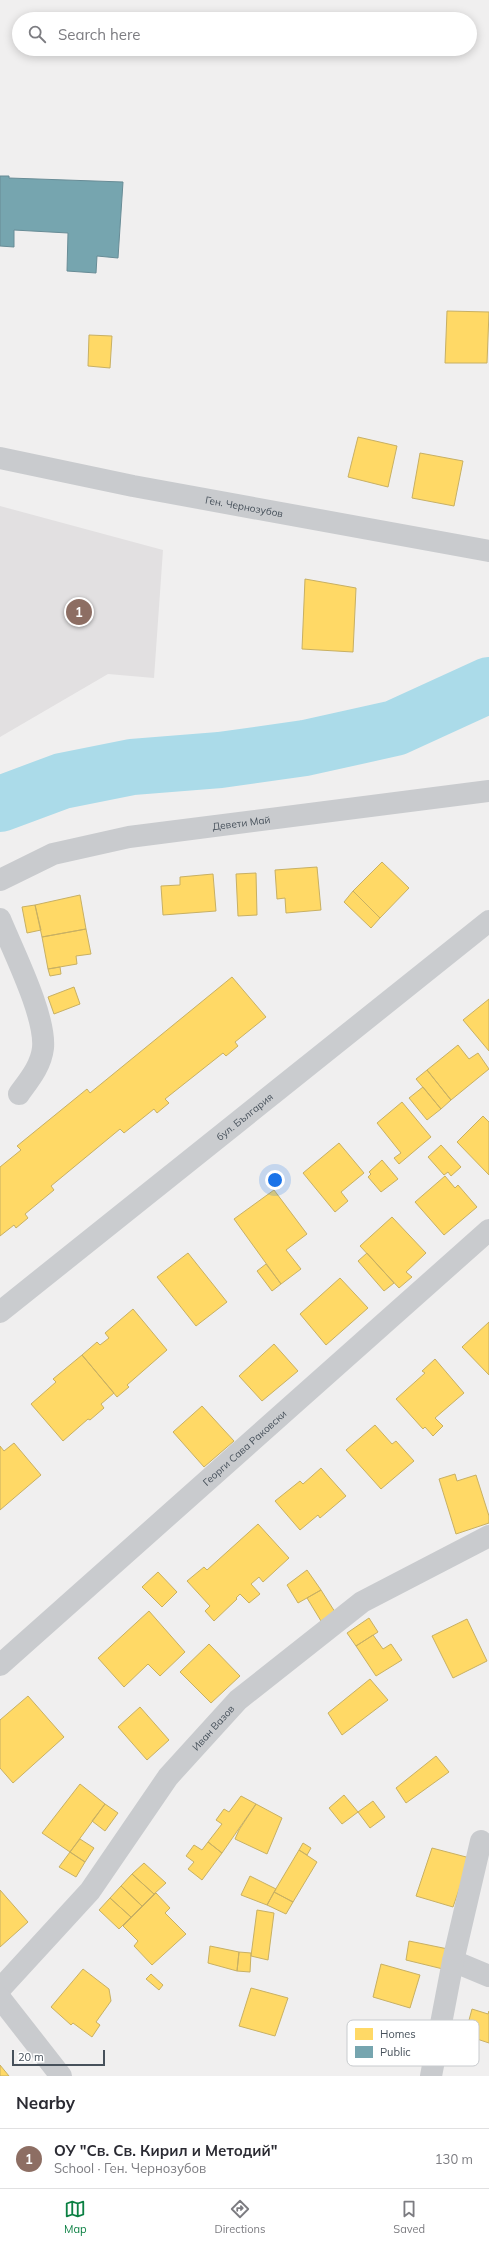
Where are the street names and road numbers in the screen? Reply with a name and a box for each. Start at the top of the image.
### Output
street label: Ген. Чернозубов [204,493,285,520]
street label: Девети Май [211,813,271,833]
street label: бул. България [214,1090,276,1143]
street label: Георги Сава Раковски [200,1407,289,1489]
street label: Иван Вазов [189,1702,238,1753]

